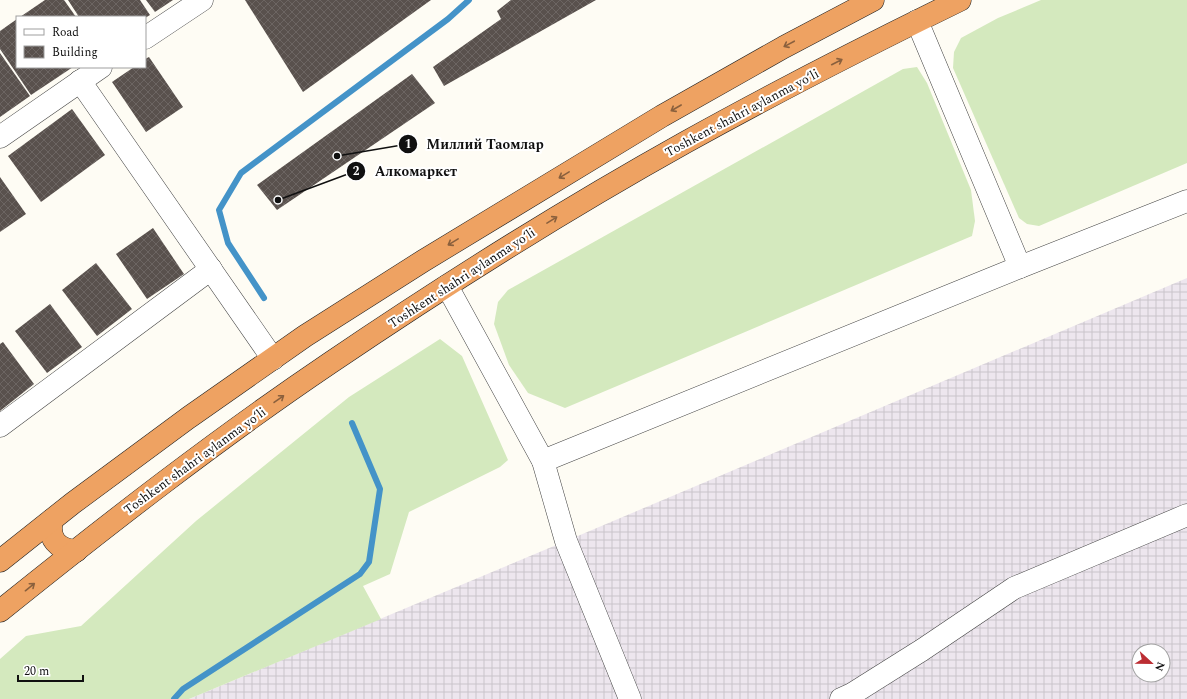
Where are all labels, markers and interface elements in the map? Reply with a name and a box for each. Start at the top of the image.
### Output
legend [16,16,146,68]
text: Road [52,23,79,42]
one-way arrow [783,41,795,49]
text: Building [52,43,98,62]
one-way arrow [831,58,843,65]
street label: Toshkent shahri aylanma yoʻli [661,64,823,162]
one-way arrow [670,105,682,113]
callout: Миллий Таомлар [398,131,552,157]
text: Миллий Таомлар [426,134,544,155]
text: 1 [405,135,411,154]
callout: Алкомаркет [346,158,465,184]
text: Алкомаркет [375,161,457,182]
text: 2 [353,162,360,181]
one-way arrow [558,171,570,179]
one-way arrow [546,216,558,224]
street label: Toshkent shahri aylanma yoʻli [384,223,540,333]
one-way arrow [447,239,459,247]
one-way arrow [274,395,285,403]
street label: Toshkent shahri aylanma yoʻli [120,402,270,520]
one-way arrow [25,582,36,591]
north arrow [1131,643,1171,683]
scale bar [18,657,83,683]
text: N [1150,659,1169,674]
text: 20 m [24,662,49,681]

